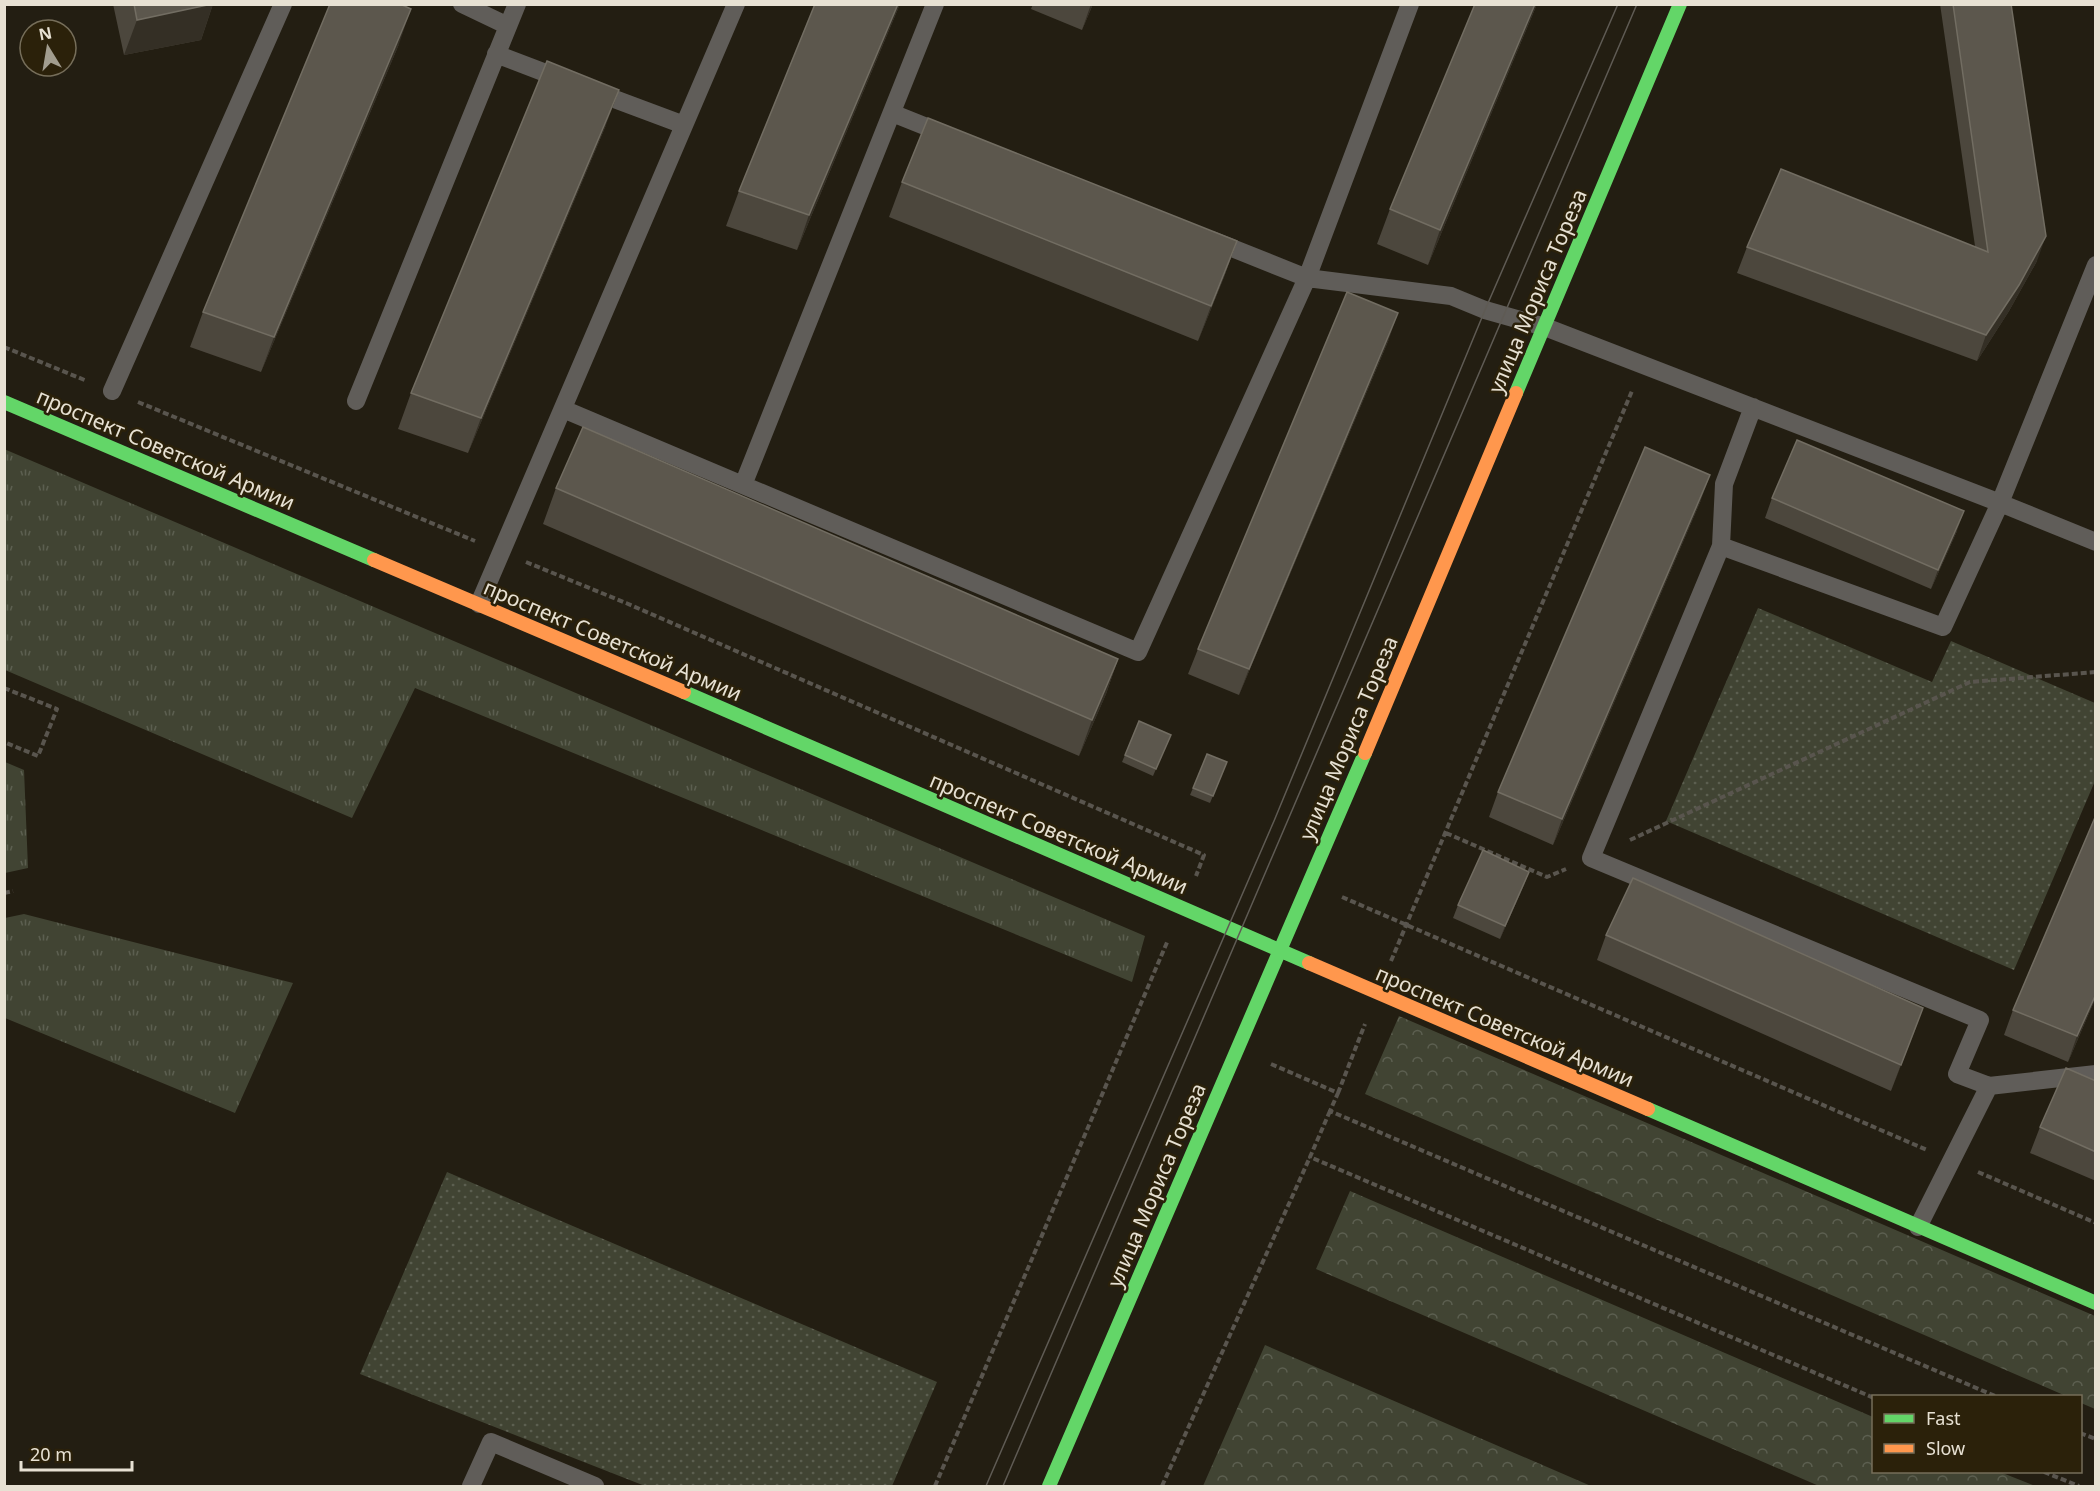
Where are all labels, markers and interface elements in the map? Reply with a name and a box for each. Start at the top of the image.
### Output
north arrow [18,18,78,78]
text: N [37,21,54,45]
street label: улица Мориса Тореза [1481,185,1593,397]
street label: проспект Советской Армии [33,382,299,516]
street label: проспект Советской Армии [480,573,746,707]
street label: улица Мориса Тореза [1292,632,1404,844]
street label: проспект Советской Армии [926,766,1192,900]
street label: проспект Советской Армии [1372,959,1638,1093]
street label: улица Мориса Тореза [1100,1079,1212,1291]
legend [1872,1395,2082,1473]
text: Fast [1926,1406,1961,1430]
scale bar [21,1434,132,1472]
text: Slow [1926,1436,1965,1460]
text: 20 m [30,1442,72,1466]

